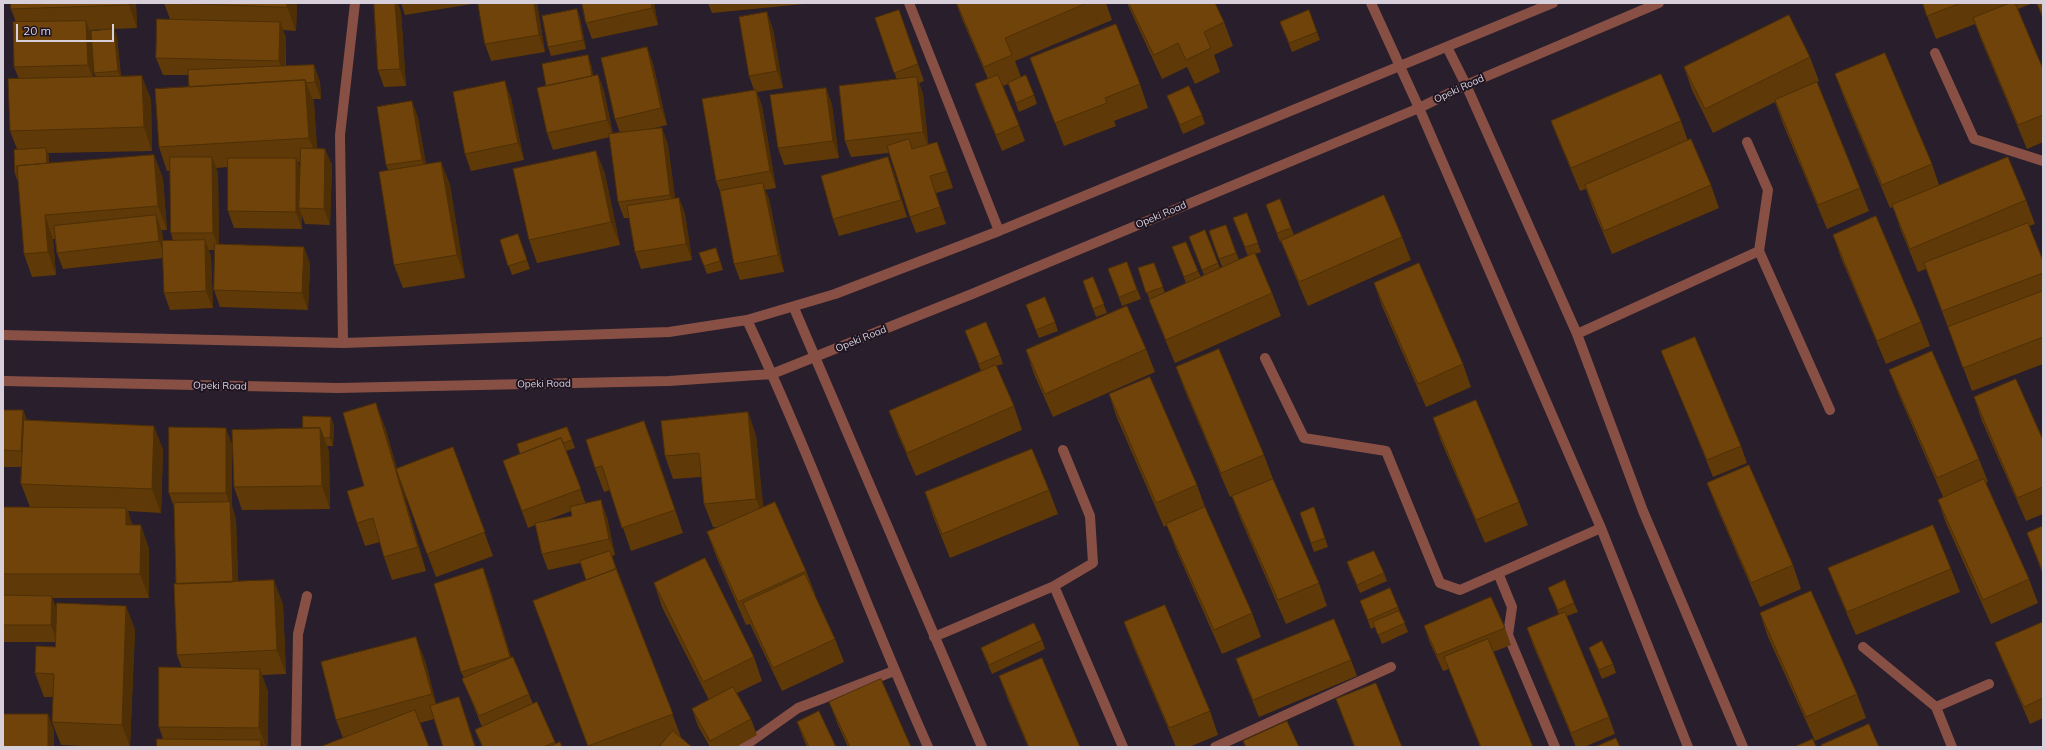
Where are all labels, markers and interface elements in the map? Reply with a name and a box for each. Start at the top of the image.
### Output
scale bar [18,16,116,42]
text: 20 m [23,23,51,38]
street label: Opeki Road [1432,72,1486,106]
street label: Opeki Road [1134,199,1188,231]
street label: Opeki Road [834,323,888,355]
street label: Opeki Road [517,378,571,390]
street label: Opeki Road [193,380,247,392]

